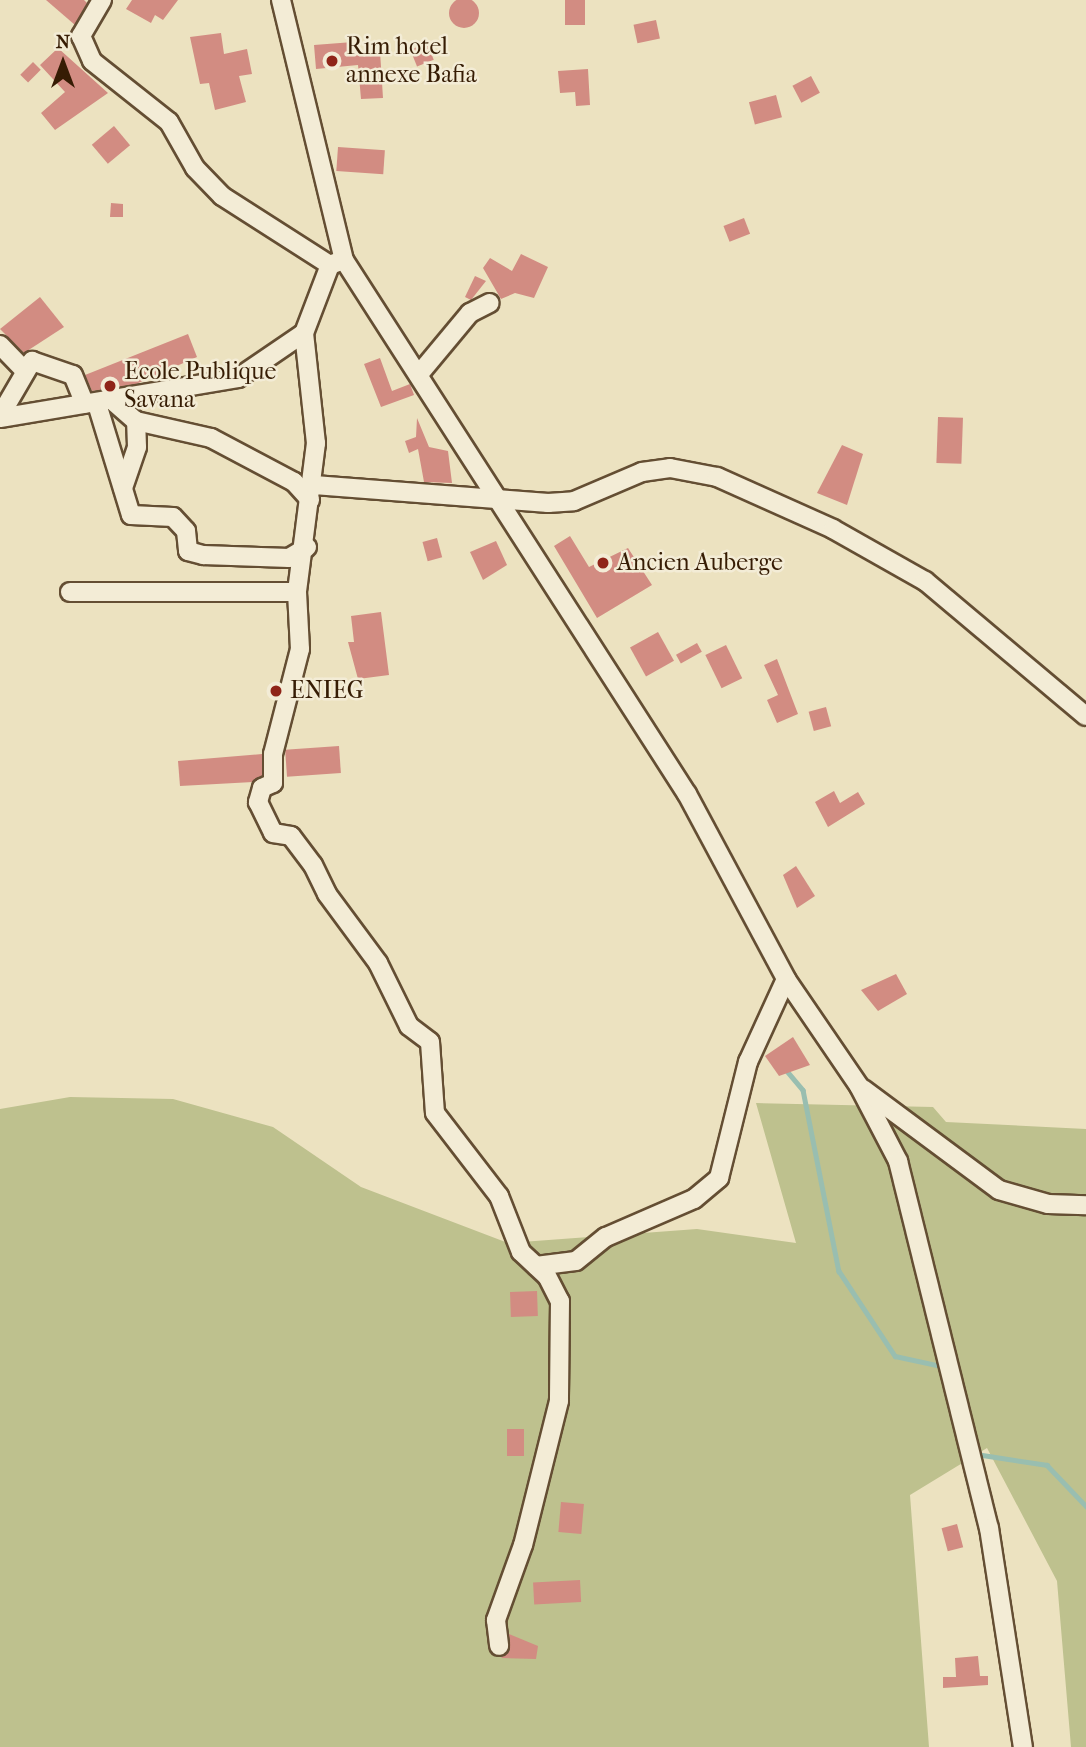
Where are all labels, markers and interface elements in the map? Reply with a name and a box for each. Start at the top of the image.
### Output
north arrow [28,28,98,98]
text: N [56,31,70,53]
place label: Rim hotel annexe Bafia [346,33,477,89]
marker: Rim hotel annexe Bafia [324,53,340,69]
place label: Ecole Publique Savana [124,358,276,414]
marker: Ecole Publique Savana [102,378,118,394]
place label: Ancien Auberge [617,549,783,577]
marker: Ancien Auberge [595,555,611,571]
place label: ENIEG [290,677,364,705]
marker: ENIEG [268,683,284,699]

